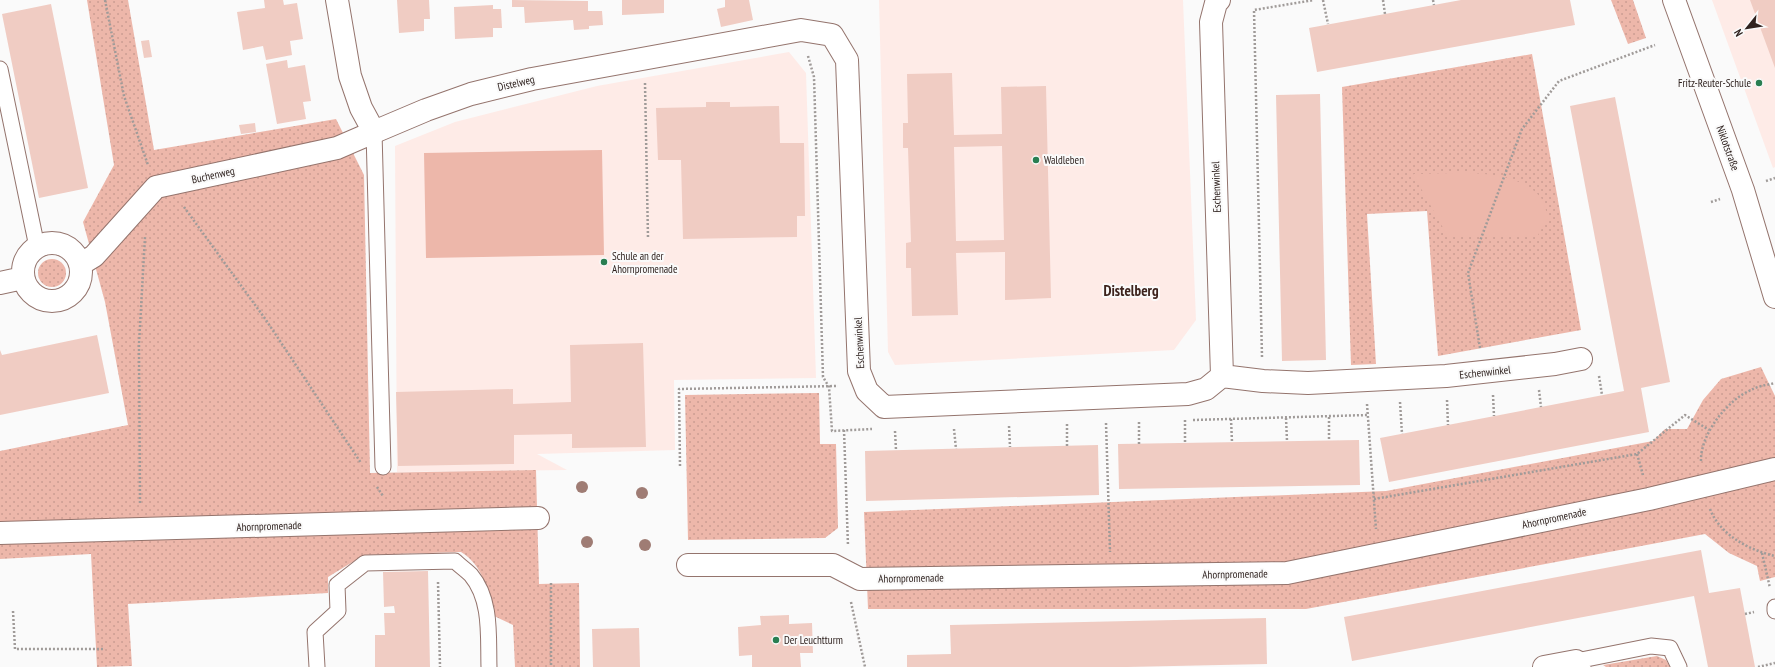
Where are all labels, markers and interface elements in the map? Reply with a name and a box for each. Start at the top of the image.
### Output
north arrow [1727,8,1767,48]
text: N [1731,27,1746,39]
street label: Distelweg [496,72,536,94]
place label: Fritz-Reuter-Schule [1678,76,1751,90]
marker: Fritz-Reuter-Schule [1754,78,1764,88]
street label: Niklotstraße [1713,124,1743,173]
place label: Waldleben [1044,153,1084,167]
marker: Waldleben [1031,155,1041,165]
street label: Eschenwinkel [1208,161,1224,213]
street label: Buchenweg [190,164,236,186]
place label: Schule an der Ahornpromenade [612,249,678,276]
marker: Schule an der Ahornpromenade [599,257,609,267]
district label: Distelberg [1103,281,1159,300]
street label: Eschenwinkel [851,316,867,369]
street label: Eschenwinkel [1459,362,1512,382]
street label: Ahornpromenade [1521,504,1588,532]
street label: Ahornpromenade [236,518,302,534]
street label: Ahornpromenade [1202,566,1268,582]
street label: Ahornpromenade [878,570,944,586]
place label: Der Leuchtturm [784,633,843,647]
marker: Der Leuchtturm [771,635,781,645]

